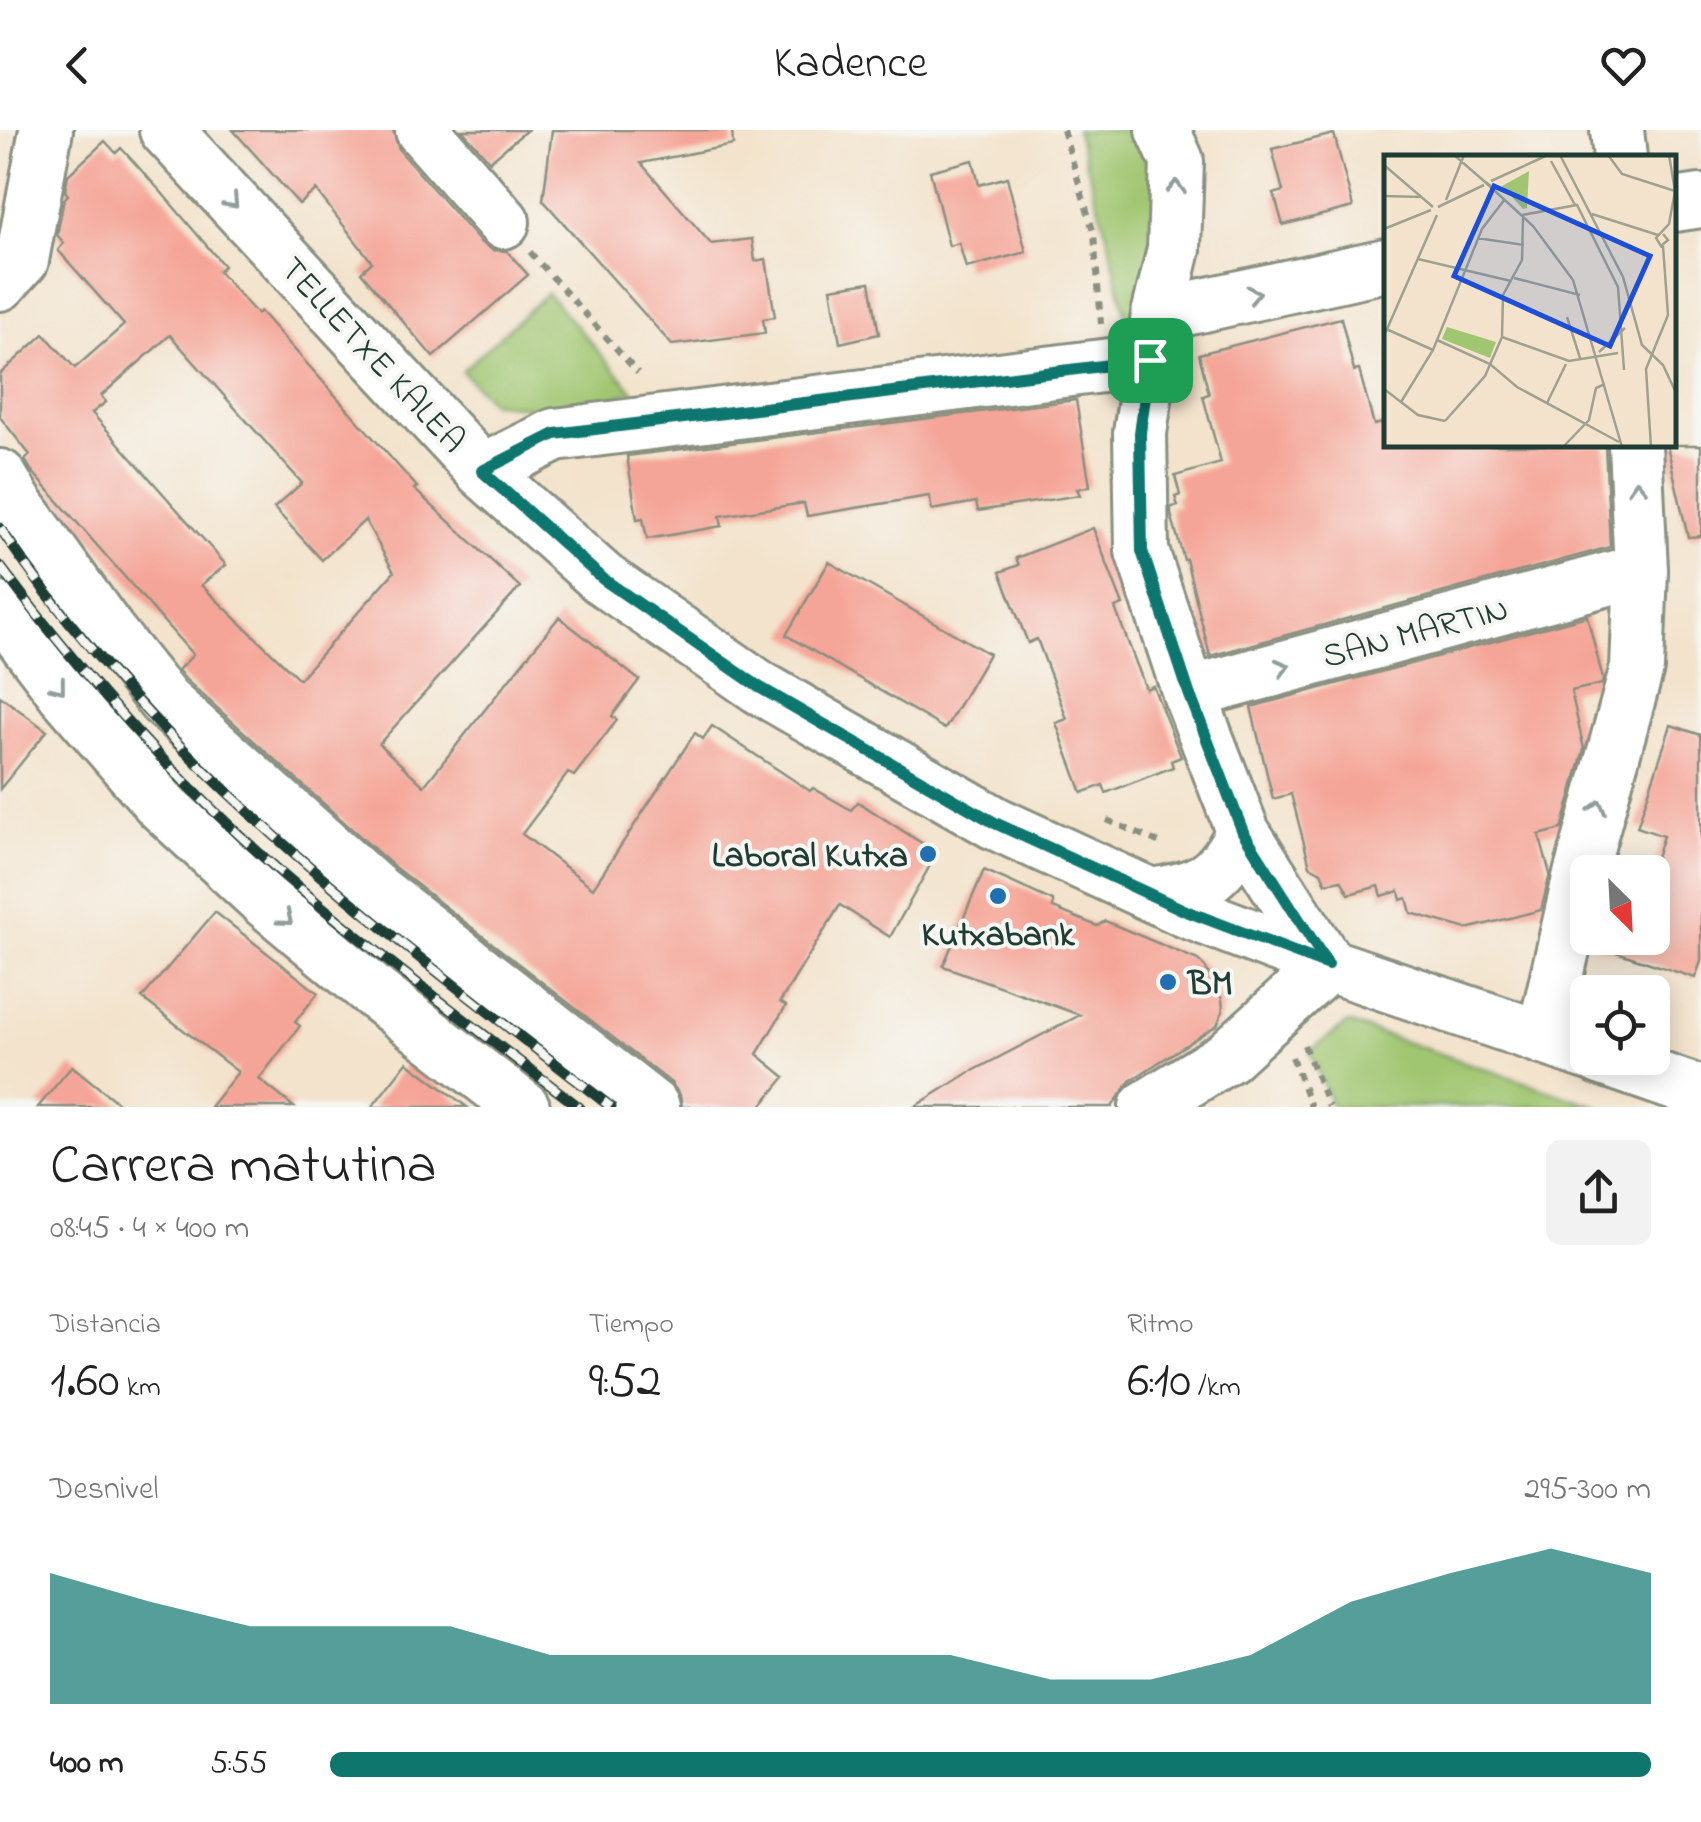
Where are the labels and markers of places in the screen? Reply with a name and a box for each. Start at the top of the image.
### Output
pin [1108,318,1193,403]
place label: Laboral Kutxa [712,832,908,883]
marker: Laboral Kutxa [917,843,939,865]
marker: Kutxabank [987,885,1009,907]
place label: Kutxabank [921,911,1075,962]
place label: BM [1186,960,1233,1011]
marker: BM [1157,971,1179,993]

